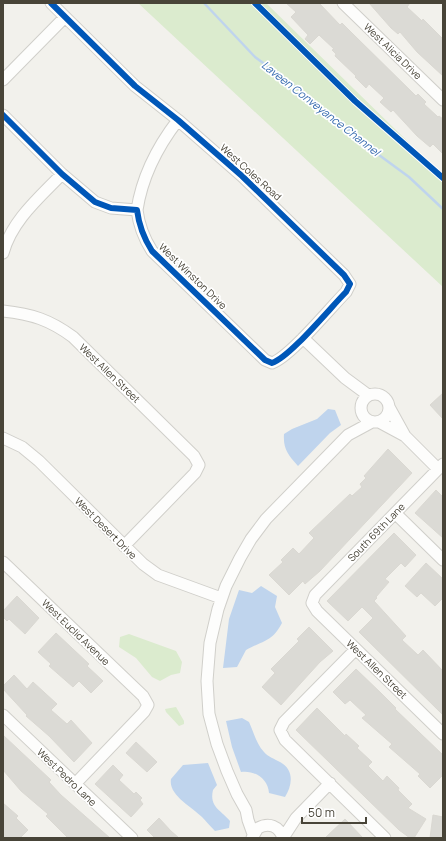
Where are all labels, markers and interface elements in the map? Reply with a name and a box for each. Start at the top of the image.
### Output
street label: West Alicia Drive [361,20,425,82]
water label: Laveen Conveyance Channel [259,57,384,160]
street label: West Coles Road [217,141,285,203]
street label: West Winston Drive [156,240,230,312]
street label: West Allen Street [76,340,144,406]
street label: West Desert Drive [72,494,140,562]
street label: South 69th Lane [344,499,408,564]
street label: West Euclid Avenue [39,596,113,668]
street label: West Allen Street [343,636,411,702]
street label: West Pedro Lane [34,745,100,809]
scale bar [302,799,366,825]
text: 50 m [308,804,335,821]

